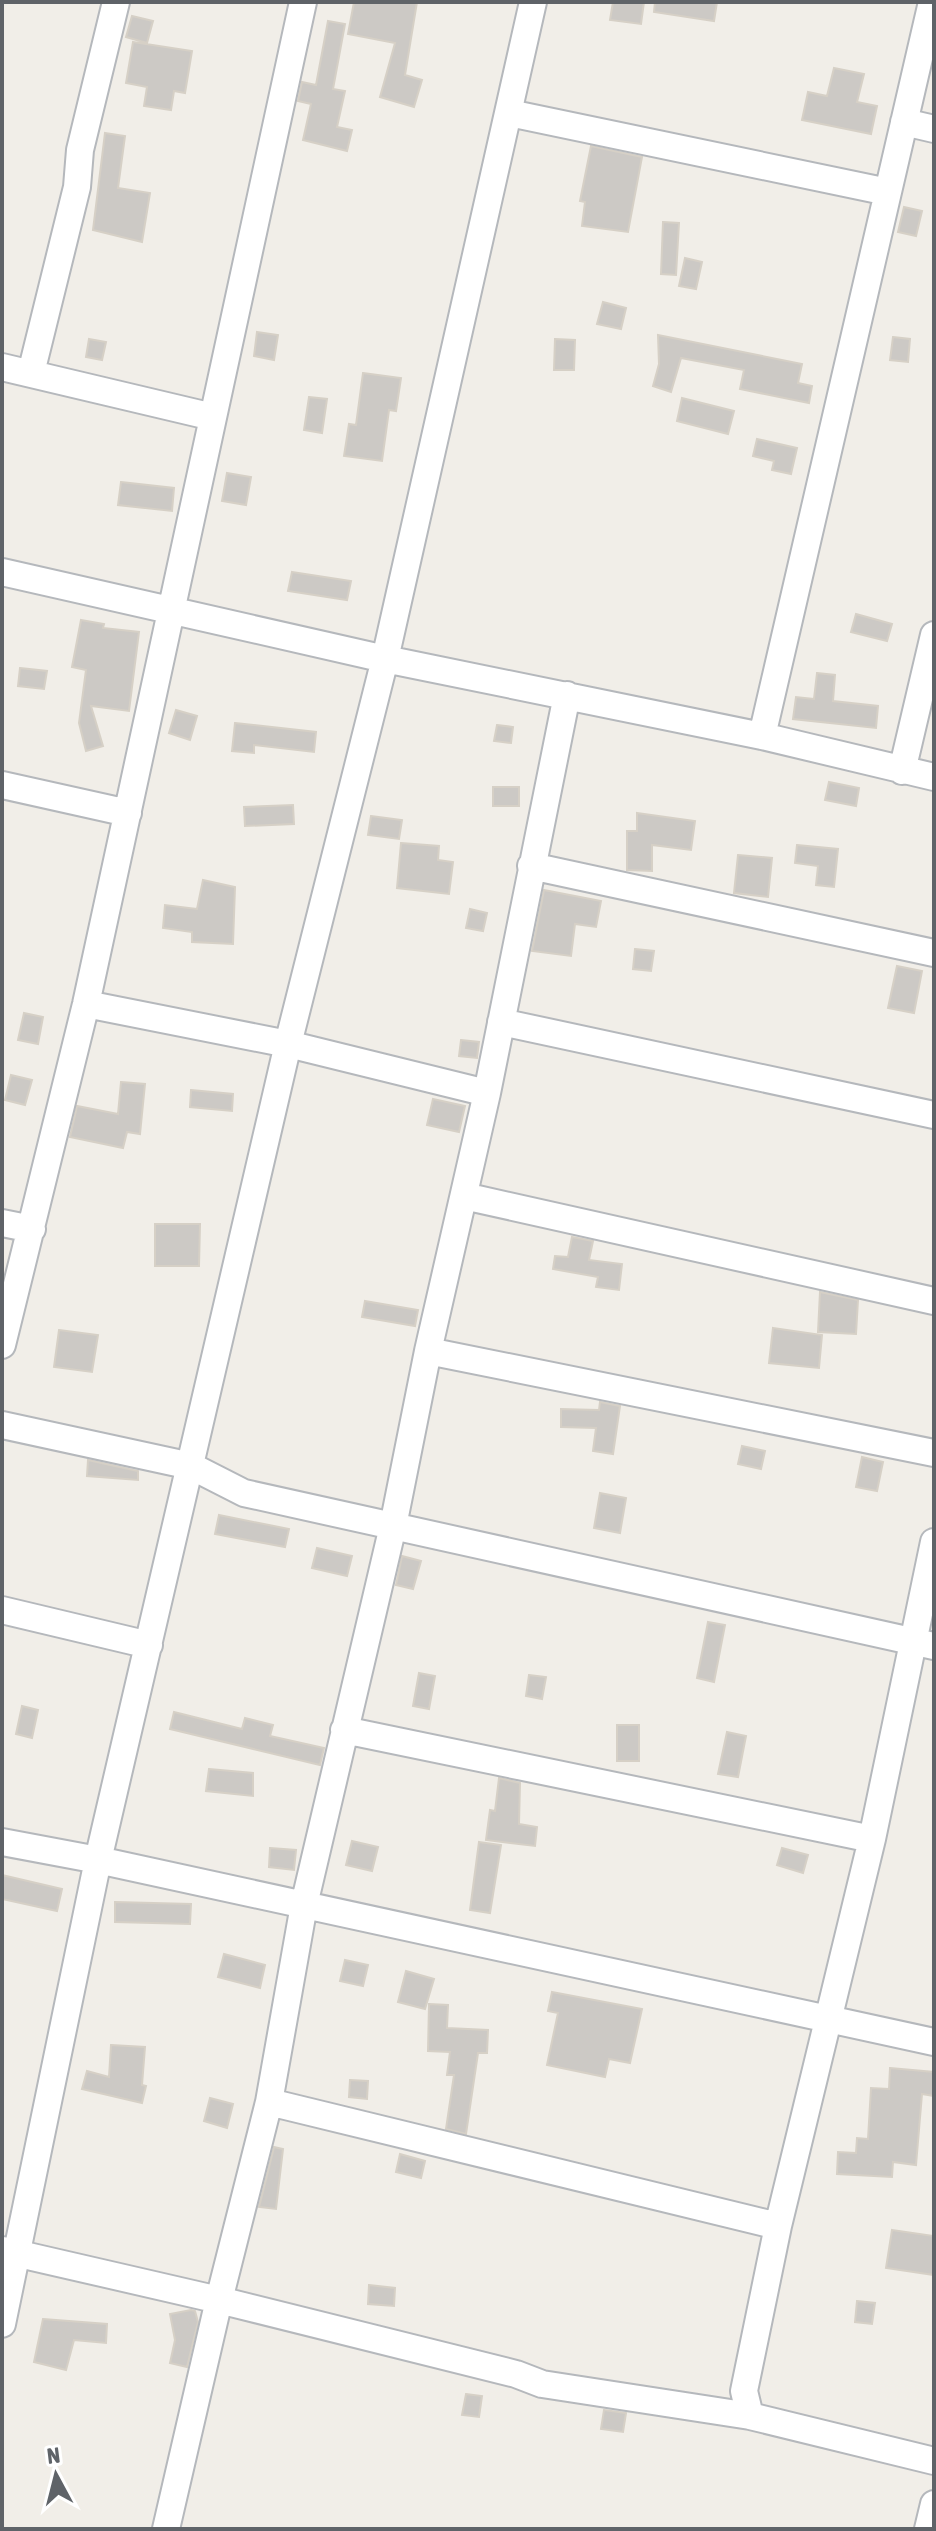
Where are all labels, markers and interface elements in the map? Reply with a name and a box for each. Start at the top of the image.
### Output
north arrow [16,2435,96,2515]
text: N [46,2441,62,2469]

